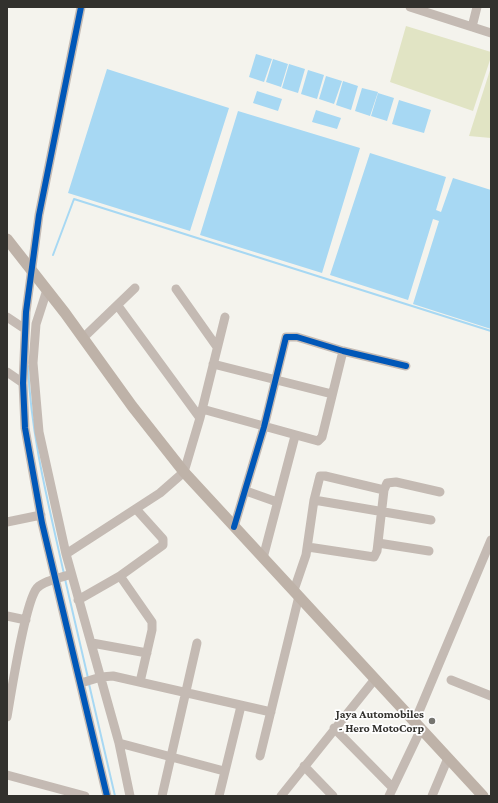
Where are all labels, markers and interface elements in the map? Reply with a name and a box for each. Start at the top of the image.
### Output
place label: Jaya Automobiles - Hero MotoCorp [336,707,424,735]
marker: Jaya Automobiles - Hero MotoCorp [427,716,437,726]

